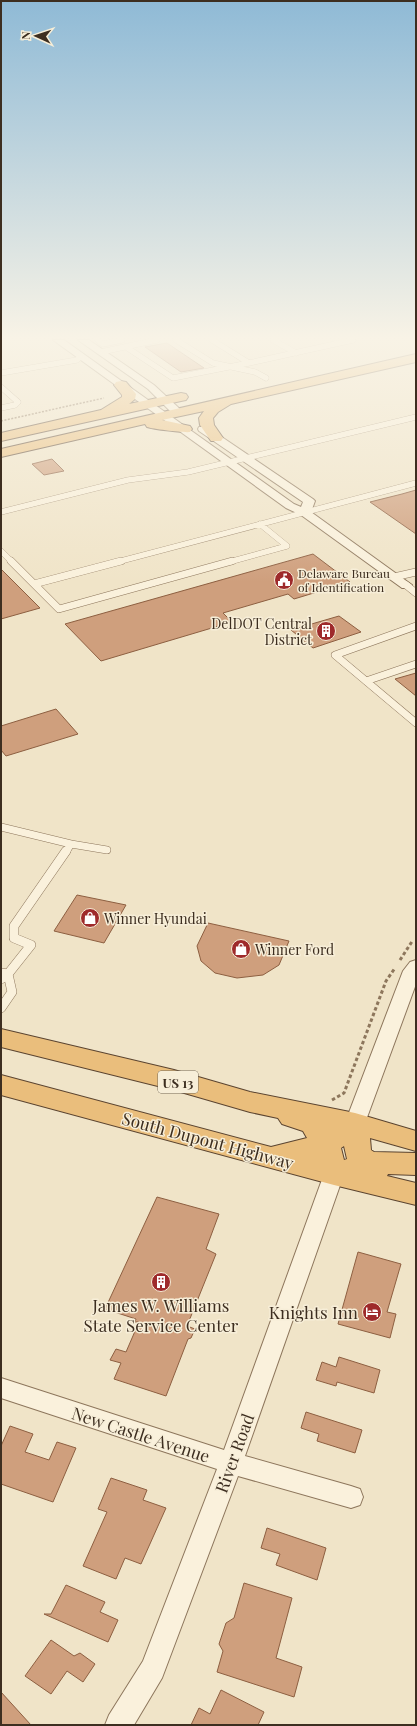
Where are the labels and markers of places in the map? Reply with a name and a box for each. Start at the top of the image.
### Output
place label: Delaware Bureau of Identification [298,565,390,595]
public building icon: Delaware Bureau of Identification [273,569,295,591]
place label: DelDOT Central District [211,614,313,649]
building icon: DelDOT Central District [315,620,337,642]
shop icon: Winner Hyundai [79,907,101,929]
place label: Winner Hyundai [103,909,207,928]
shop icon: Winner Ford [230,938,252,960]
place label: Winner Ford [254,940,334,959]
building icon: James W. Williams State Service Center [150,1271,172,1293]
place label: James W. Williams State Service Center [84,1294,239,1336]
place label: Knights Inn [269,1301,358,1323]
hotel icon: Knights Inn [361,1301,383,1323]

